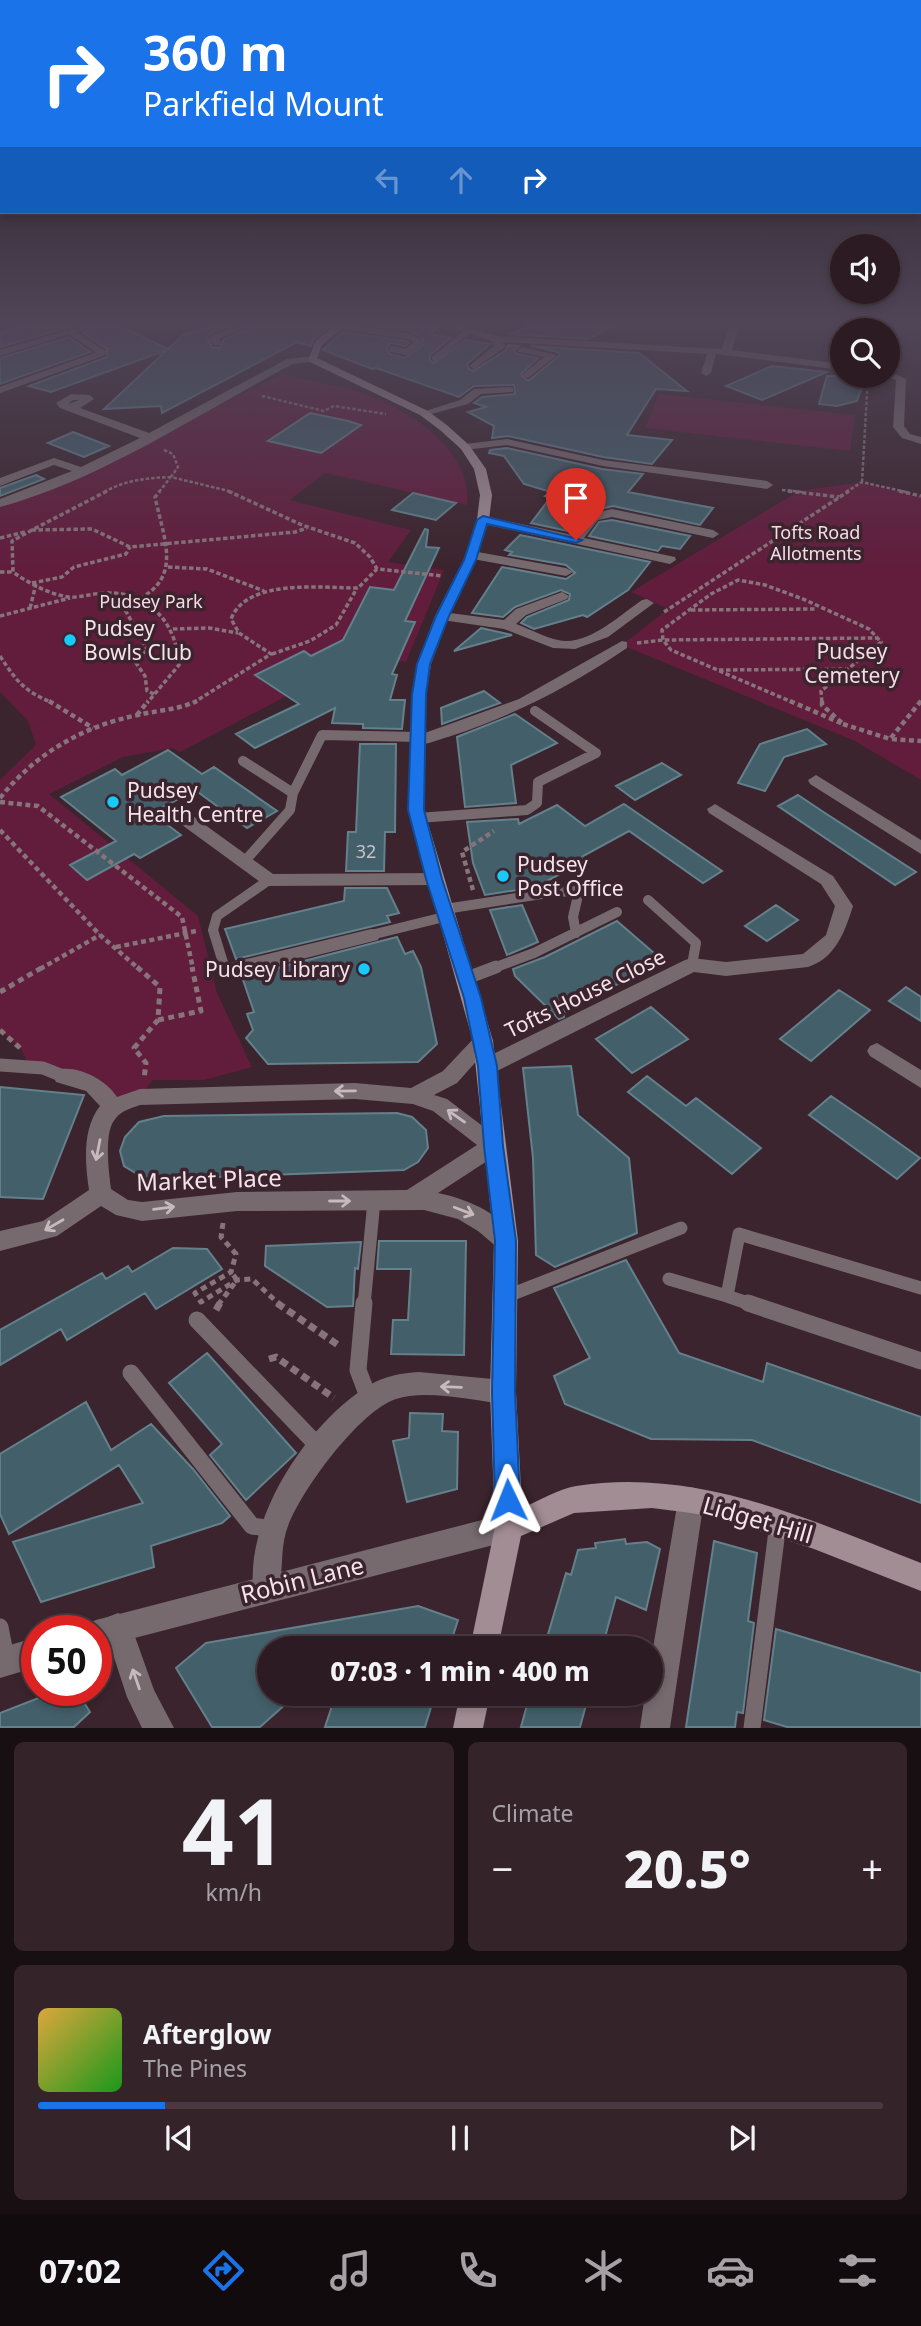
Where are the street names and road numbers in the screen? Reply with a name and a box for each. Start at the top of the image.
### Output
street label: Tofts House Close [500,942,670,1044]
street label: Market Place [136,1160,282,1198]
street label: Lidget Hill [699,1488,817,1550]
street label: Robin Lane [237,1548,367,1610]

